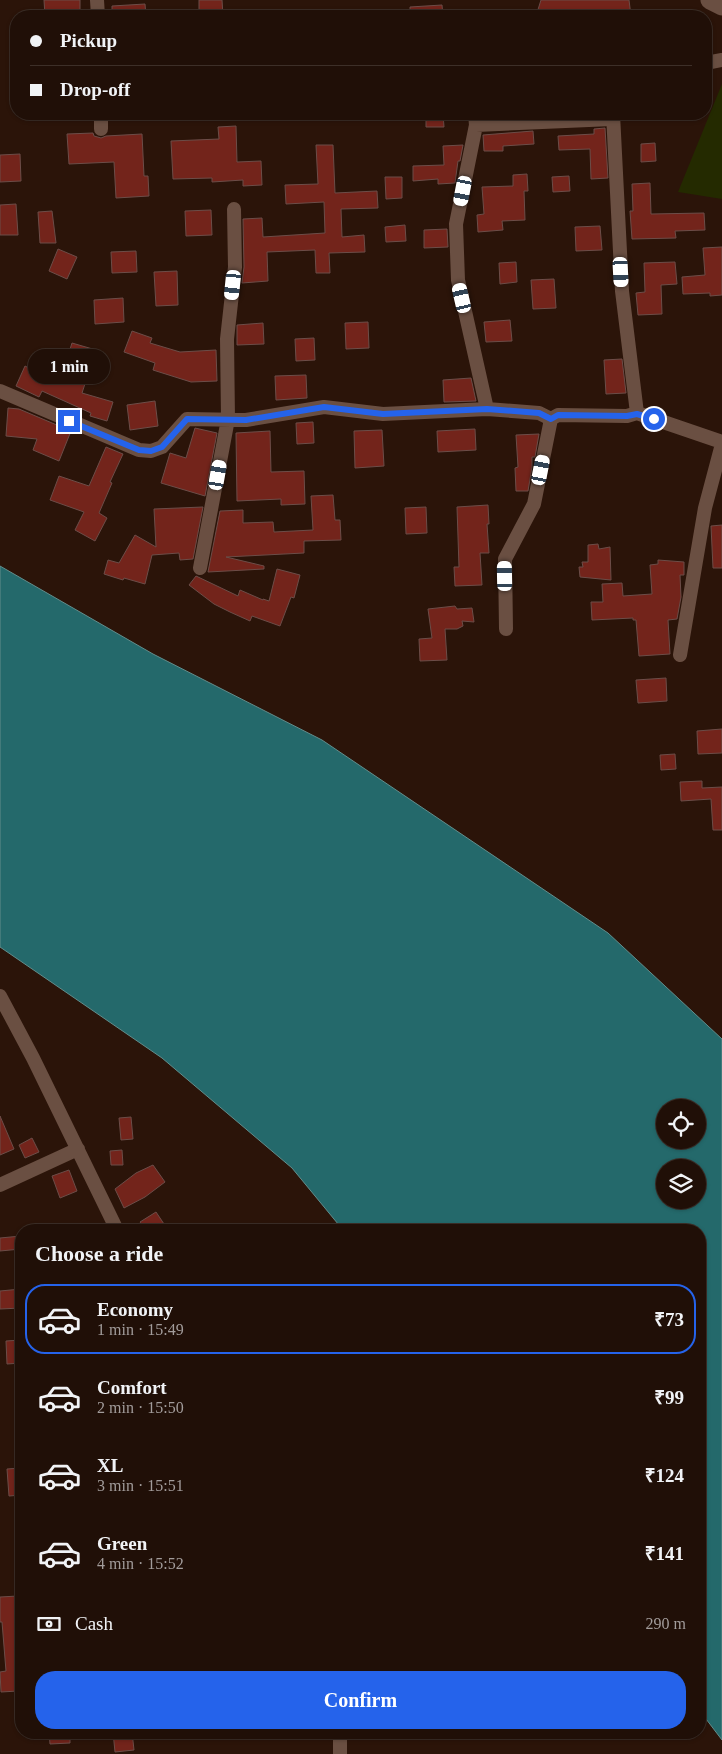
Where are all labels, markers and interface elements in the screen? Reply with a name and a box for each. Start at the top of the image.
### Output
text: Pickup [60,30,117,51]
text: Drop-off [60,79,130,100]
car [452,175,473,207]
car [612,257,629,287]
car [223,269,242,301]
car [451,282,472,314]
callout: 1 min [28,348,110,384]
text: 1 min [50,358,88,375]
route start [643,408,665,430]
route end [58,410,80,432]
car [530,454,551,486]
car [208,459,227,491]
car [497,561,512,591]
map controls [656,1099,706,1209]
button: locate [656,1099,706,1149]
button: layers [656,1159,706,1209]
text: Choose a ride [35,1241,163,1266]
icon: car [37,1297,82,1342]
text: Economy [97,1299,173,1320]
text: ₹73 [654,1309,684,1330]
text: 1 min · 15:49 [97,1321,184,1338]
icon: car [37,1375,82,1420]
text: Comfort [97,1377,167,1398]
text: ₹99 [654,1387,684,1408]
text: 2 min · 15:50 [97,1399,184,1416]
icon: car [37,1453,82,1498]
text: XL [97,1455,123,1476]
text: ₹124 [645,1465,684,1486]
text: 3 min · 15:51 [97,1477,184,1494]
icon: car [37,1531,82,1576]
text: Green [97,1533,147,1554]
text: ₹141 [645,1543,684,1564]
text: 4 min · 15:52 [97,1555,184,1572]
icon: cash [35,1610,63,1638]
text: Cash [75,1613,113,1634]
text: 290 m [646,1615,686,1632]
button: Confirm [35,1671,686,1729]

